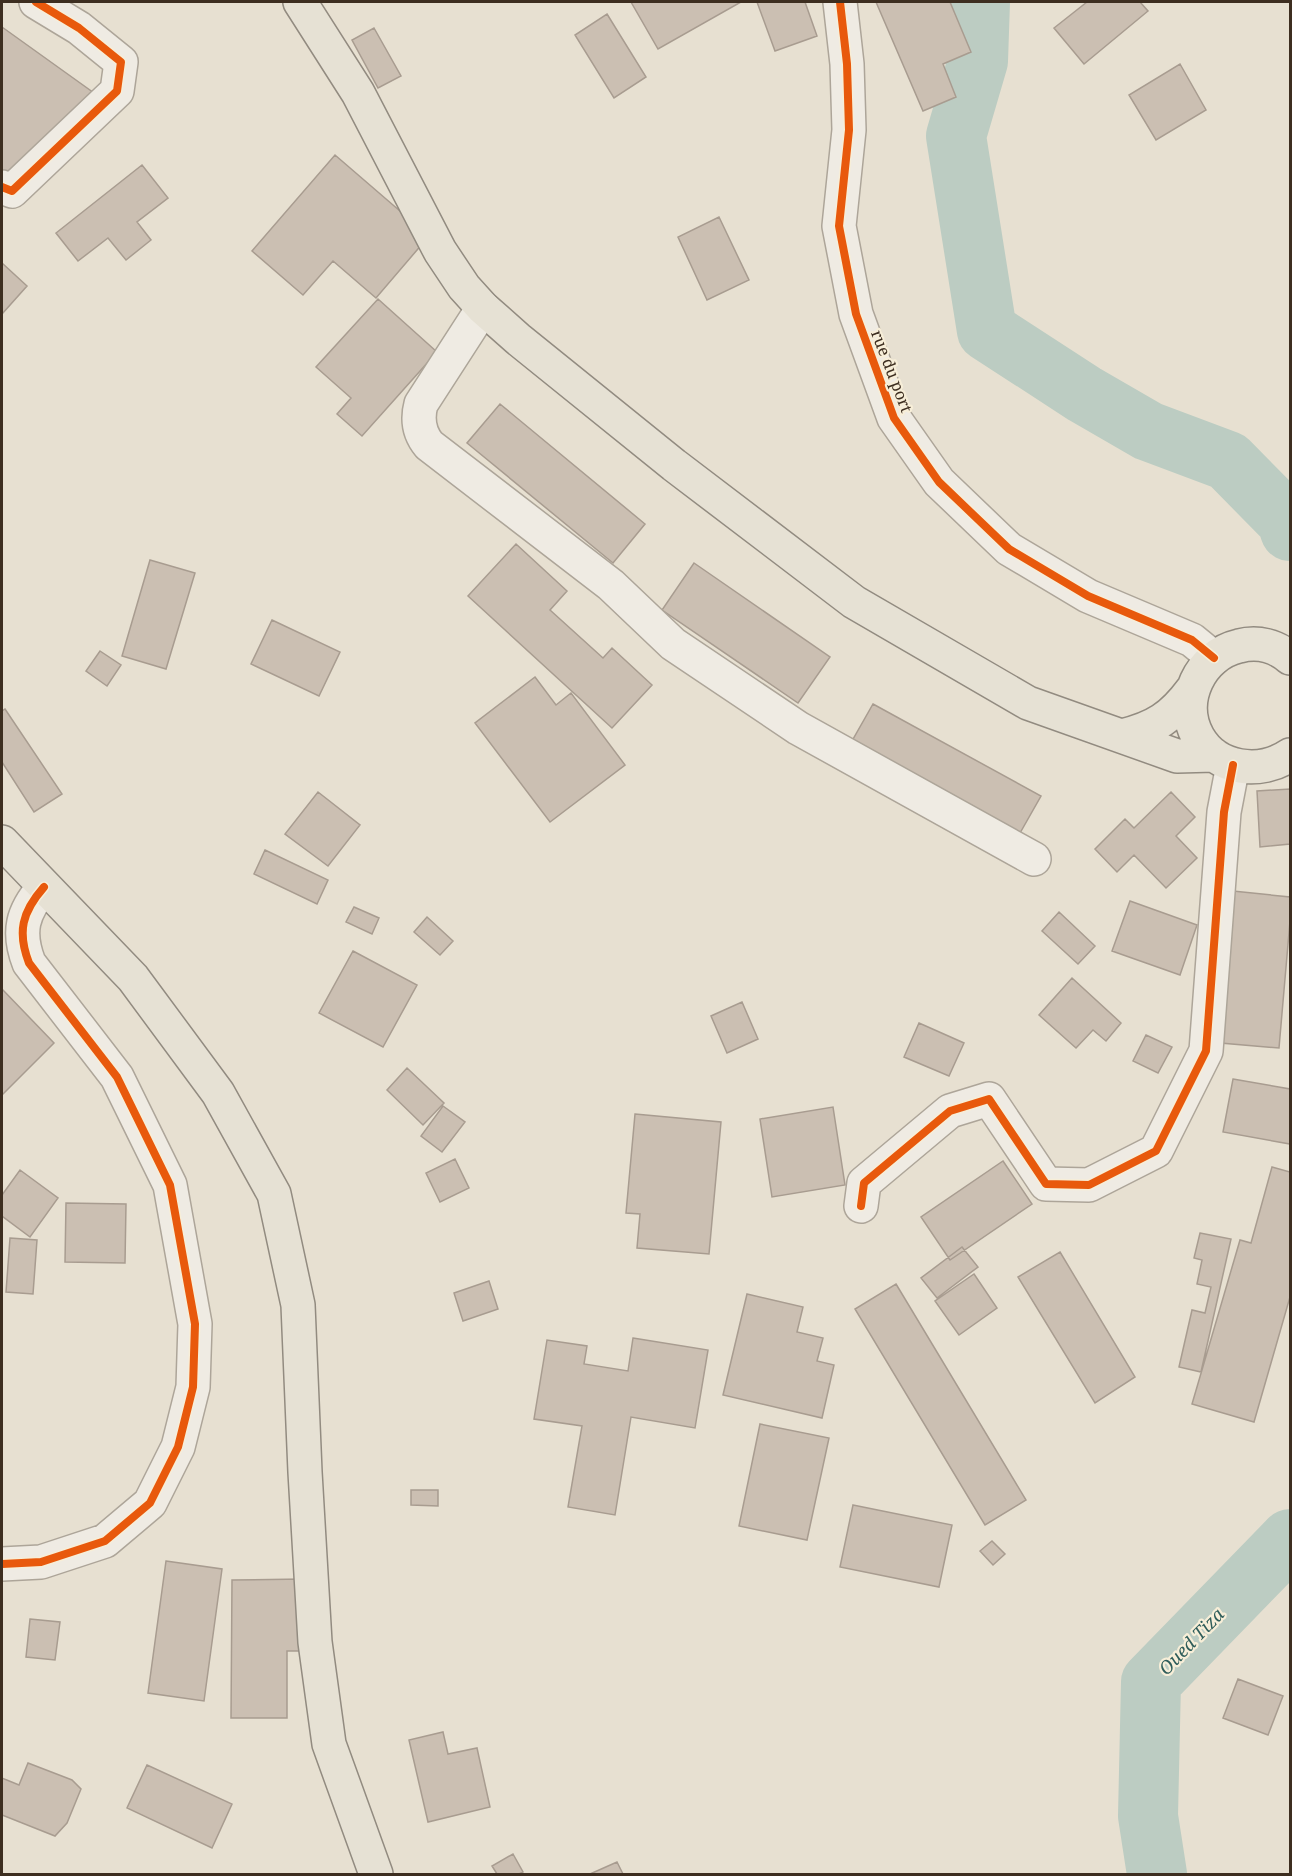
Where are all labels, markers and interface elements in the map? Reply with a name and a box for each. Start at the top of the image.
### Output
street label: rue du port [866,327,918,416]
water label: Oued Tiza [1153,1602,1229,1680]

